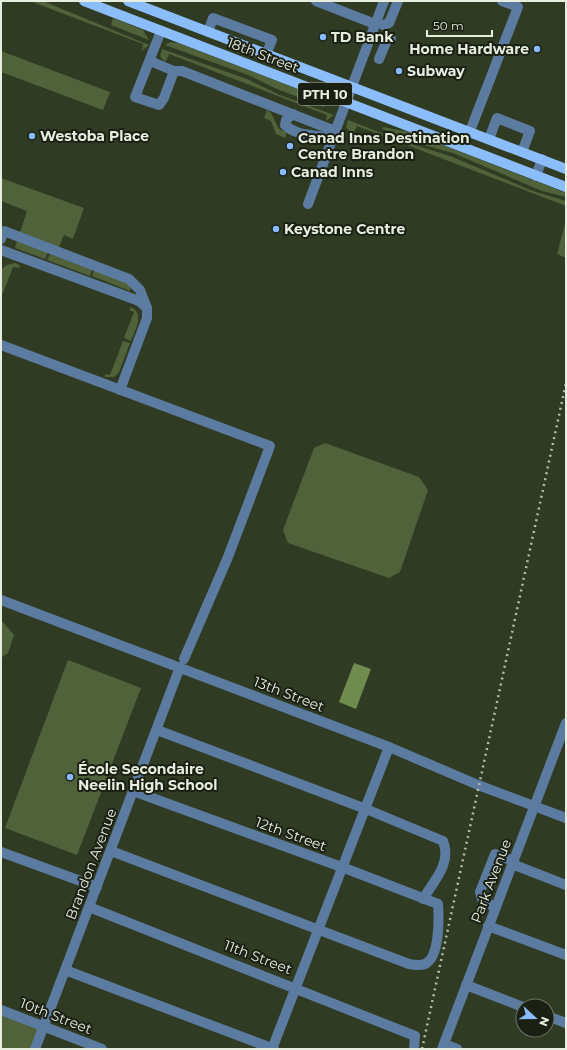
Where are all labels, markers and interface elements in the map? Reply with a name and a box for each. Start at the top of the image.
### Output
scale bar [427,12,492,38]
text: 50 m [433,18,464,33]
place label: TD Bank [331,28,394,46]
marker: TD Bank [318,32,328,42]
street label: 18th Street [225,33,302,77]
place label: Home Hardware [409,40,529,58]
marker: Home Hardware [532,44,542,54]
place label: Subway [407,62,465,80]
marker: Subway [394,66,404,76]
road number: PTH 10 [298,83,352,105]
place label: Westoba Place [40,127,149,145]
place label: Canad Inns Destination Centre Brandon [298,129,470,163]
marker: Westoba Place [27,131,37,141]
marker: Canad Inns Destination Centre Brandon [285,141,295,151]
place label: Canad Inns [291,163,374,181]
marker: Canad Inns [278,167,288,177]
place label: Keystone Centre [284,220,406,238]
marker: Keystone Centre [271,224,281,234]
street label: 13th Street [251,672,327,716]
place label: École Secondaire Neelin High School [78,760,217,794]
marker: École Secondaire Neelin High School [65,772,75,782]
street label: Brandon Avenue [62,806,120,922]
street label: 12th Street [253,813,329,855]
street label: Park Avenue [467,836,515,926]
street label: 11th Street [222,936,295,978]
street label: 10th Street [17,994,95,1038]
north arrow [515,998,555,1038]
text: N [536,1015,552,1028]

